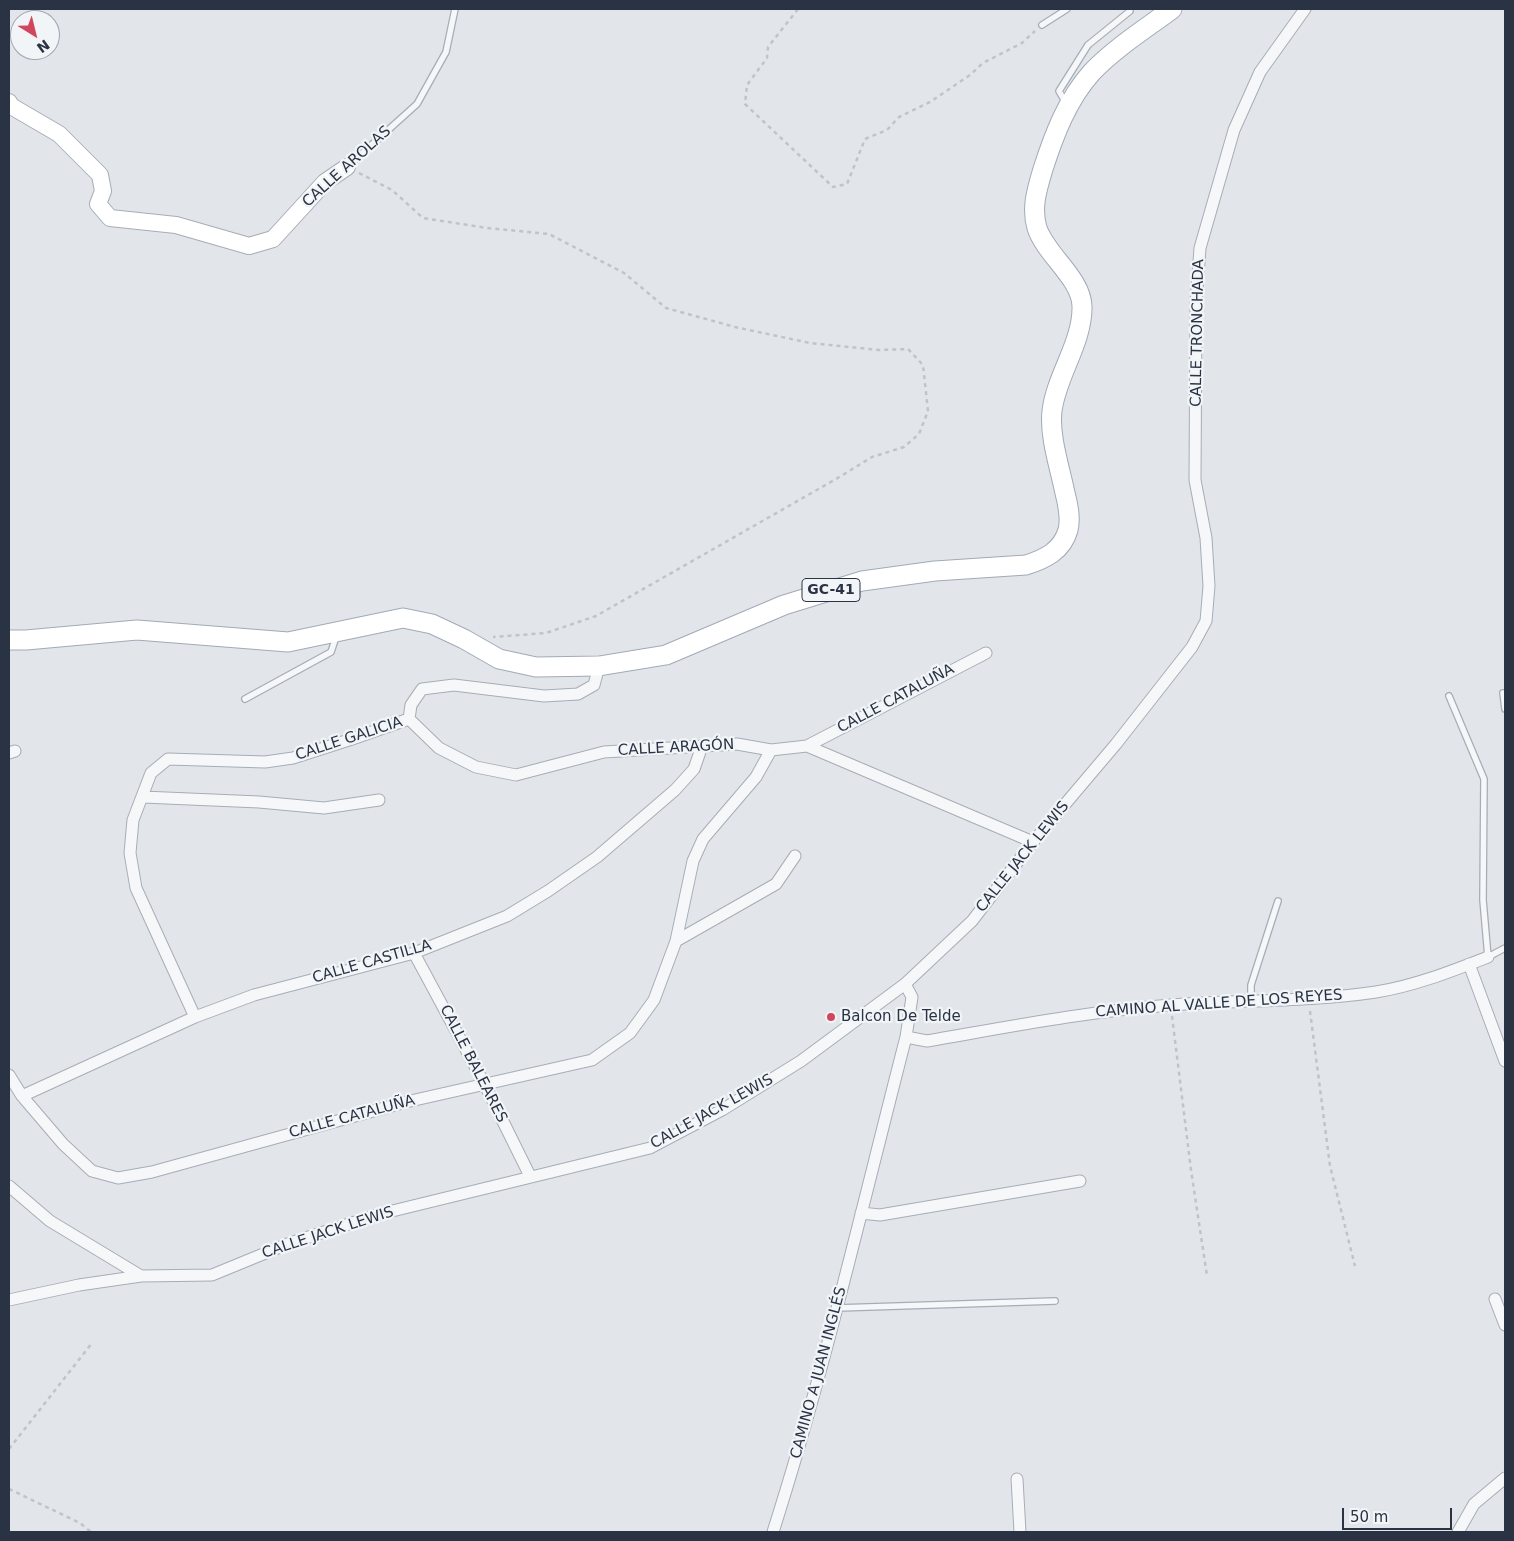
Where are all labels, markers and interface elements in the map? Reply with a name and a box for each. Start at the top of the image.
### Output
north arrow [10,10,60,60]
text: N [34,36,53,56]
street label: CALLE AROLAS [299,123,395,211]
street label: CALLE TRONCHADA [1188,259,1208,407]
road number: GC-41 [802,578,860,602]
street label: CALLE CATALUÑA [835,661,957,737]
street label: CALLE GALICIA [293,713,405,765]
street label: CALLE ARAGÓN [617,736,735,760]
street label: CALLE JACK LEWIS [973,798,1073,916]
street label: CALLE CASTILLA [310,936,434,988]
street label: CAMINO AL VALLE DE LOS REYES [1095,986,1343,1022]
street label: CALLE BALEARES [436,1002,510,1126]
place label: Balcon De Telde [841,1008,961,1026]
marker: Balcon De Telde [825,1011,837,1023]
street label: CALLE JACK LEWIS [647,1071,777,1153]
street label: CALLE CATALUÑA [287,1092,417,1142]
street label: CALLE JACK LEWIS [260,1203,396,1263]
street label: CAMINO A JUAN INGLÉS [787,1285,851,1461]
scale bar [1344,1498,1454,1530]
text: 50 m [1350,1508,1388,1526]

